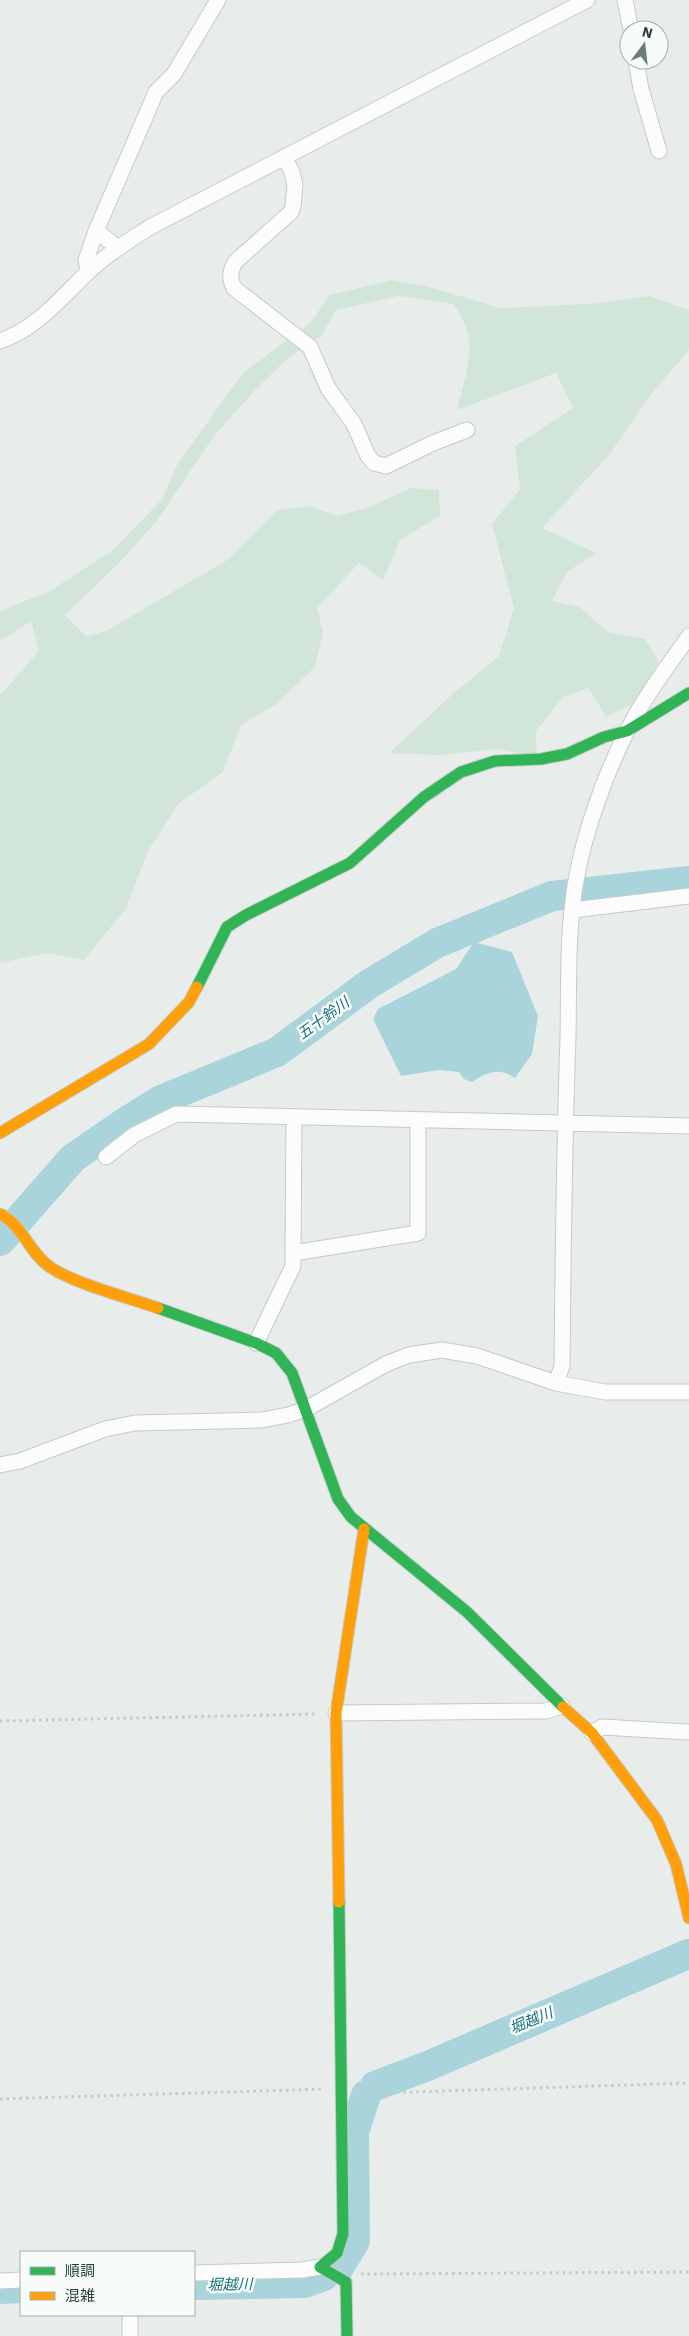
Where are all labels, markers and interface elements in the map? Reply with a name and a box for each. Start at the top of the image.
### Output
north arrow [619,20,669,70]
text: N [640,22,655,42]
water label: 五十鈴川 [293,992,354,1043]
water label: 堀越川 [507,2002,557,2038]
legend [20,2251,195,2316]
text: 順調 [65,2261,95,2280]
water label: 堀越川 [207,2274,255,2294]
text: 混雑 [65,2286,95,2305]

